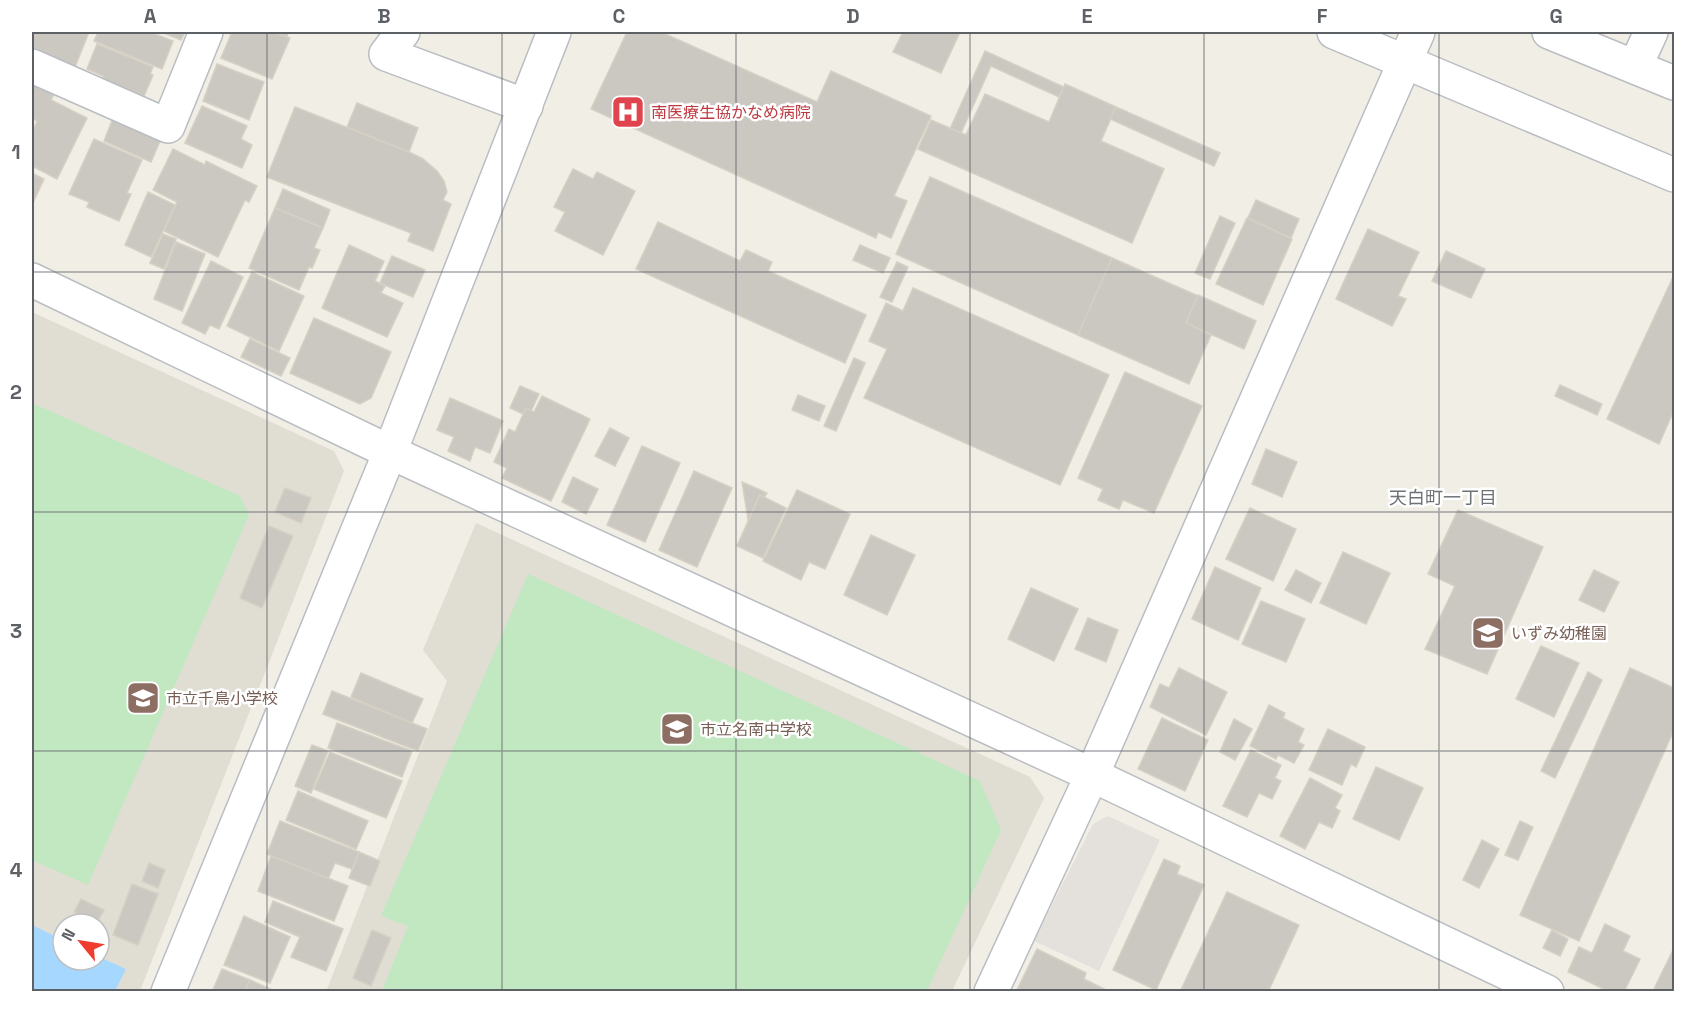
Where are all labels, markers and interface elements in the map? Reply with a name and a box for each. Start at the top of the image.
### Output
text: A [144,3,157,29]
text: B [377,3,391,29]
text: C [613,3,626,29]
text: D [846,3,860,29]
text: E [1081,3,1093,29]
text: F [1317,3,1328,29]
text: G [1549,3,1563,29]
hospital icon: 南医療生協かなめ病院 [610,94,646,130]
place label: 南医療生協かなめ病院 [651,102,811,123]
text: 1 [11,139,21,165]
text: 2 [10,379,22,405]
district label: 天白町一丁目 [1389,486,1497,509]
school or university icon: いずみ幼稚園 [1470,615,1506,651]
text: 3 [10,618,22,644]
place label: いずみ幼稚園 [1511,623,1607,644]
school or university icon: 市立千鳥小学校 [125,680,161,716]
place label: 市立千鳥小学校 [166,688,278,709]
school or university icon: 市立名南中学校 [659,711,695,747]
place label: 市立名南中学校 [700,719,812,740]
text: 4 [10,857,23,883]
north arrow [51,912,111,972]
text: N [57,925,80,945]

